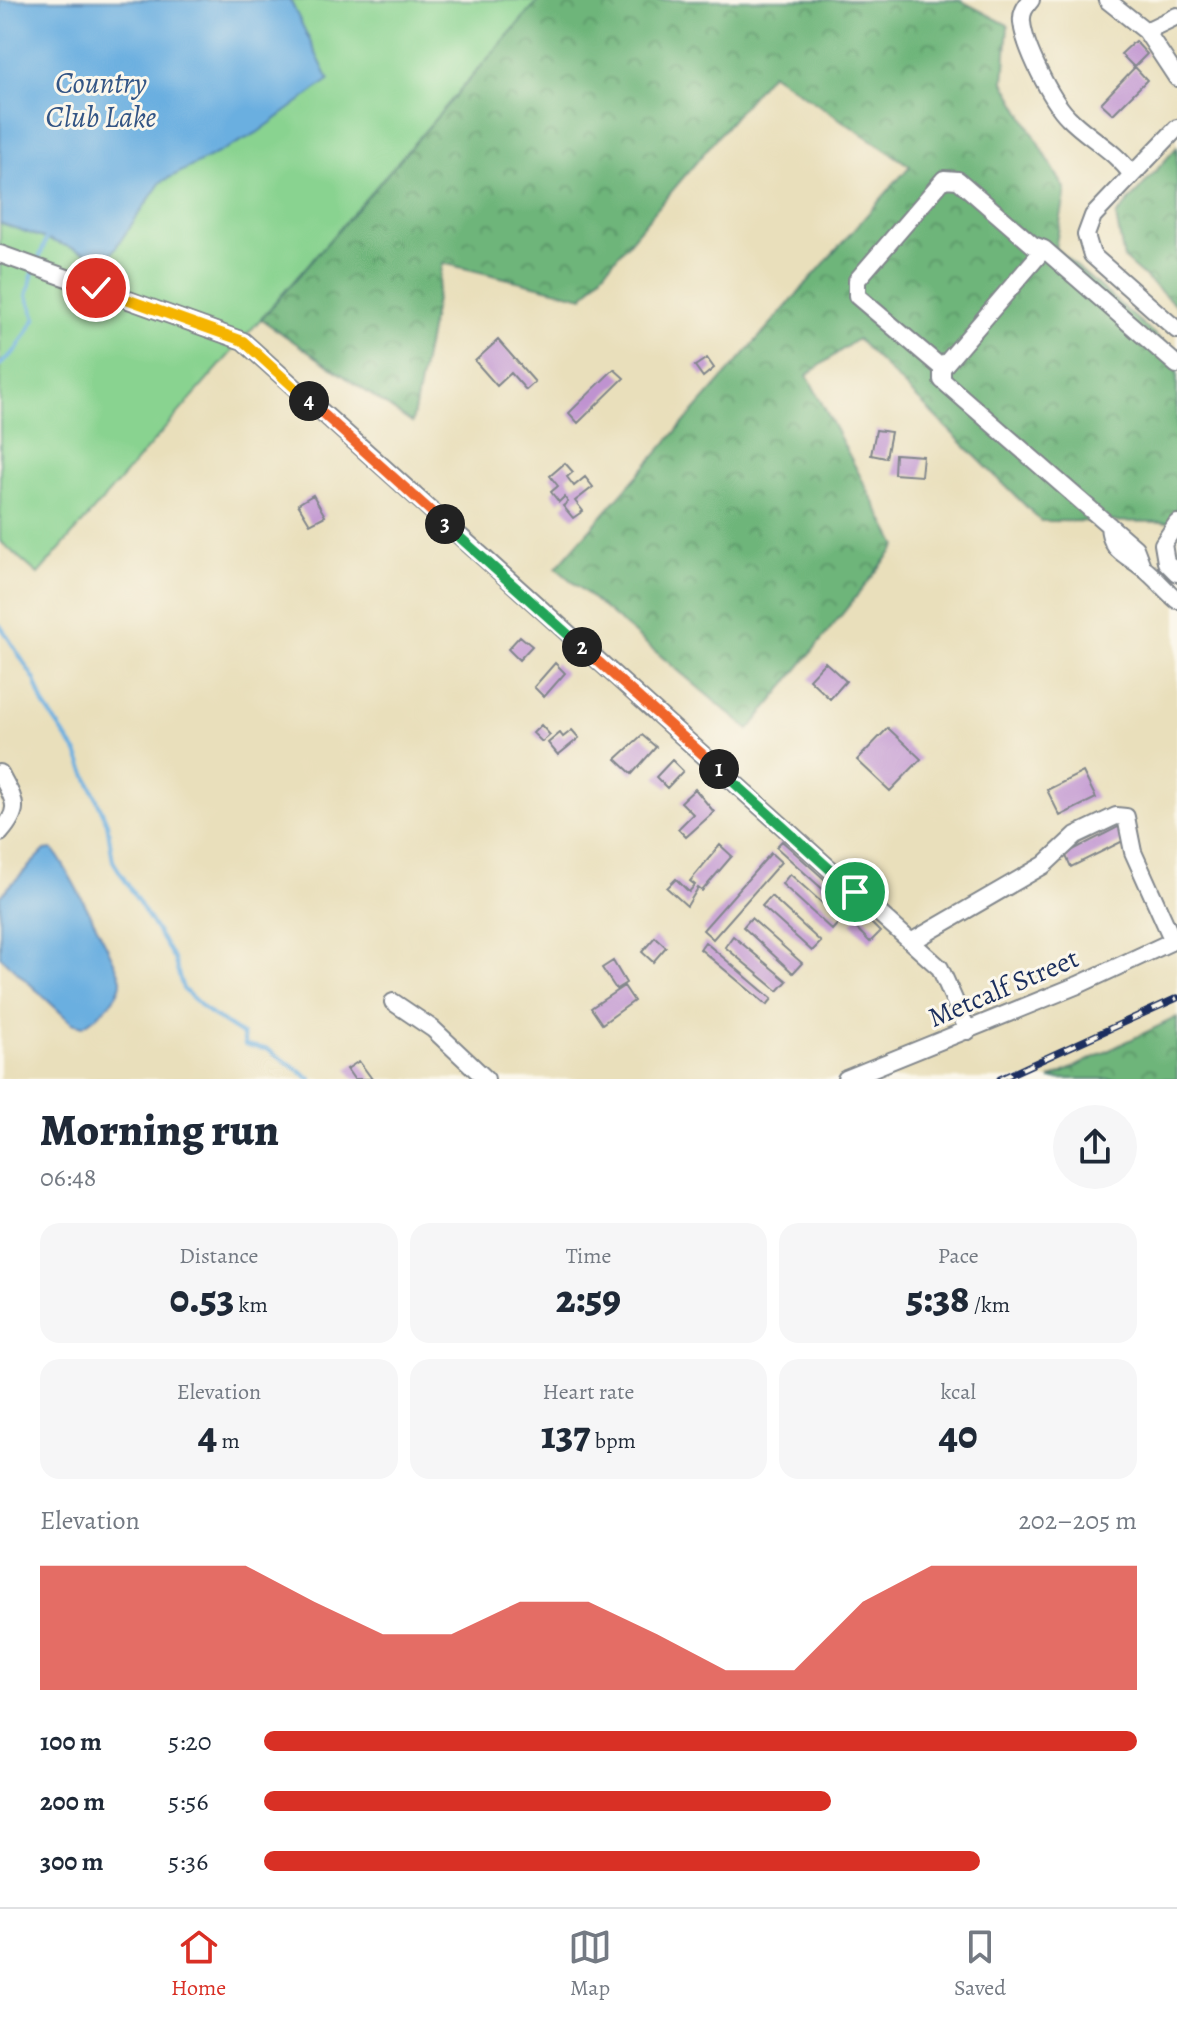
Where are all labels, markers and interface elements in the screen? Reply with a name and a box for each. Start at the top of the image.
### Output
water label: Country Club Lake [46,63,157,137]
pin [62,254,130,322]
icon: check [74,266,118,310]
pin: 4 [289,381,329,421]
text: 4 [304,386,314,416]
pin: 3 [425,504,465,544]
text: 3 [440,509,450,539]
pin: 2 [562,627,602,667]
text: 2 [577,632,587,662]
pin: 1 [699,749,739,789]
text: 1 [715,754,723,784]
pin [821,858,889,926]
icon: arrive [833,870,877,914]
street label: Metcalf Street [922,939,1084,1037]
text: Morning run [40,1100,279,1160]
button: share [1053,1105,1137,1189]
text: 06:48 [40,1160,96,1195]
text: Distance [179,1241,258,1271]
text: Time [566,1241,611,1271]
text: Pace [938,1241,979,1271]
text: 0.53 [170,1271,234,1326]
text: 2:59 [556,1271,621,1326]
text: 5:38 [906,1271,969,1326]
text: km [234,1290,268,1320]
text: /km [969,1290,1010,1320]
text: Elevation [177,1377,261,1407]
text: Heart rate [543,1377,634,1407]
text: kcal [941,1377,976,1407]
text: 4 [198,1407,217,1462]
text: 137 [541,1407,590,1462]
text: 40 [939,1407,977,1462]
text: m [217,1426,240,1456]
text: bpm [590,1426,636,1456]
text: Elevation [40,1503,140,1538]
text: 202–205 m [1018,1503,1137,1538]
text: 100 m [40,1724,102,1759]
text: 5:20 [168,1724,212,1759]
text: 200 m [40,1784,105,1819]
text: 5:56 [168,1784,209,1819]
text: 300 m [40,1844,104,1879]
text: 5:36 [168,1844,208,1879]
tab: Home [171,1925,226,2003]
tab: Map [568,1925,612,2003]
tab: Saved [954,1925,1006,2003]

